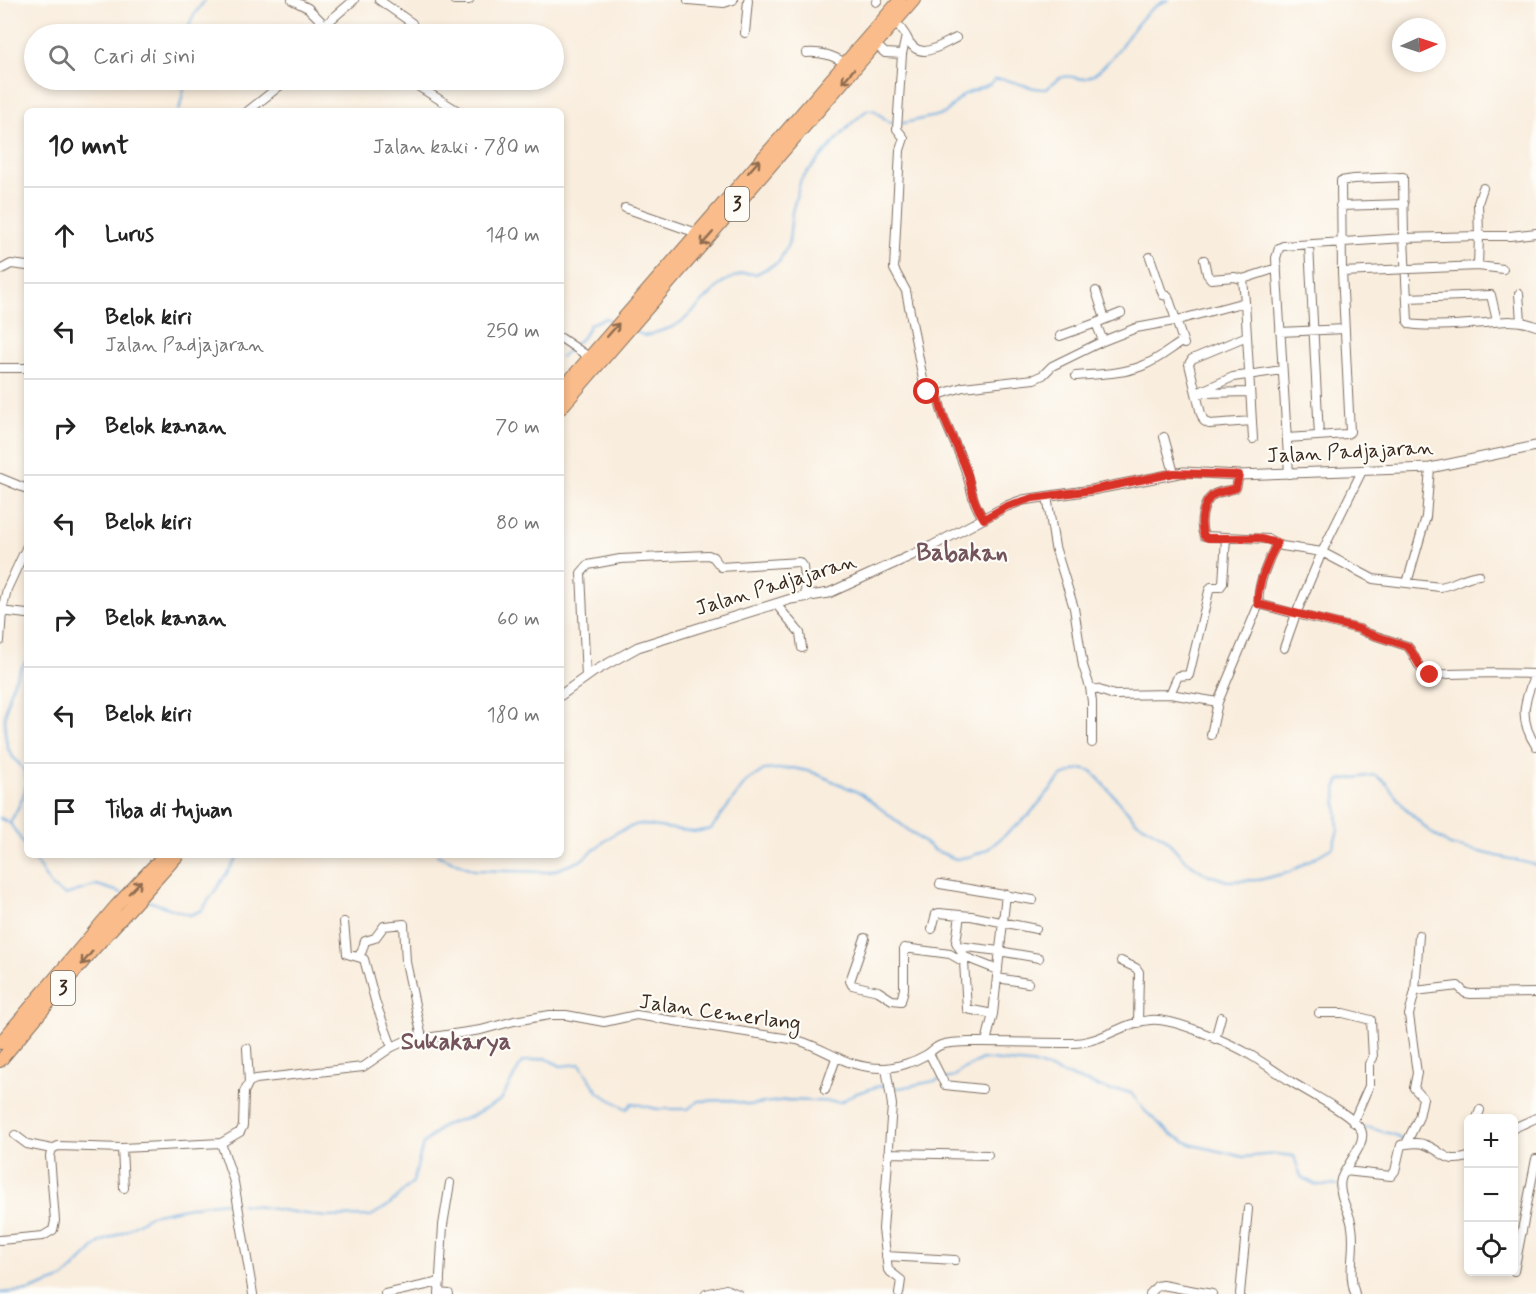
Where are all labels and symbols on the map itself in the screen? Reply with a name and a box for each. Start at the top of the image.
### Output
north arrow [1392,18,1446,72]
one-way arrow [841,68,855,83]
one-way arrow [747,159,761,174]
road number: 3 [725,187,749,221]
one-way arrow [700,232,714,247]
one-way arrow [606,323,620,338]
route start [913,378,939,404]
street label: Jalan Padjajaran [1266,434,1435,470]
district label: Babakan [916,538,1008,569]
street label: Jalan Padjajaran [692,547,860,623]
route end [1416,661,1442,687]
one-way arrow [127,880,142,895]
one-way arrow [80,950,93,966]
road number: 3 [51,971,75,1005]
street label: Jalan Cemerlang [637,988,803,1039]
district label: Sukakarya [401,1027,511,1058]

